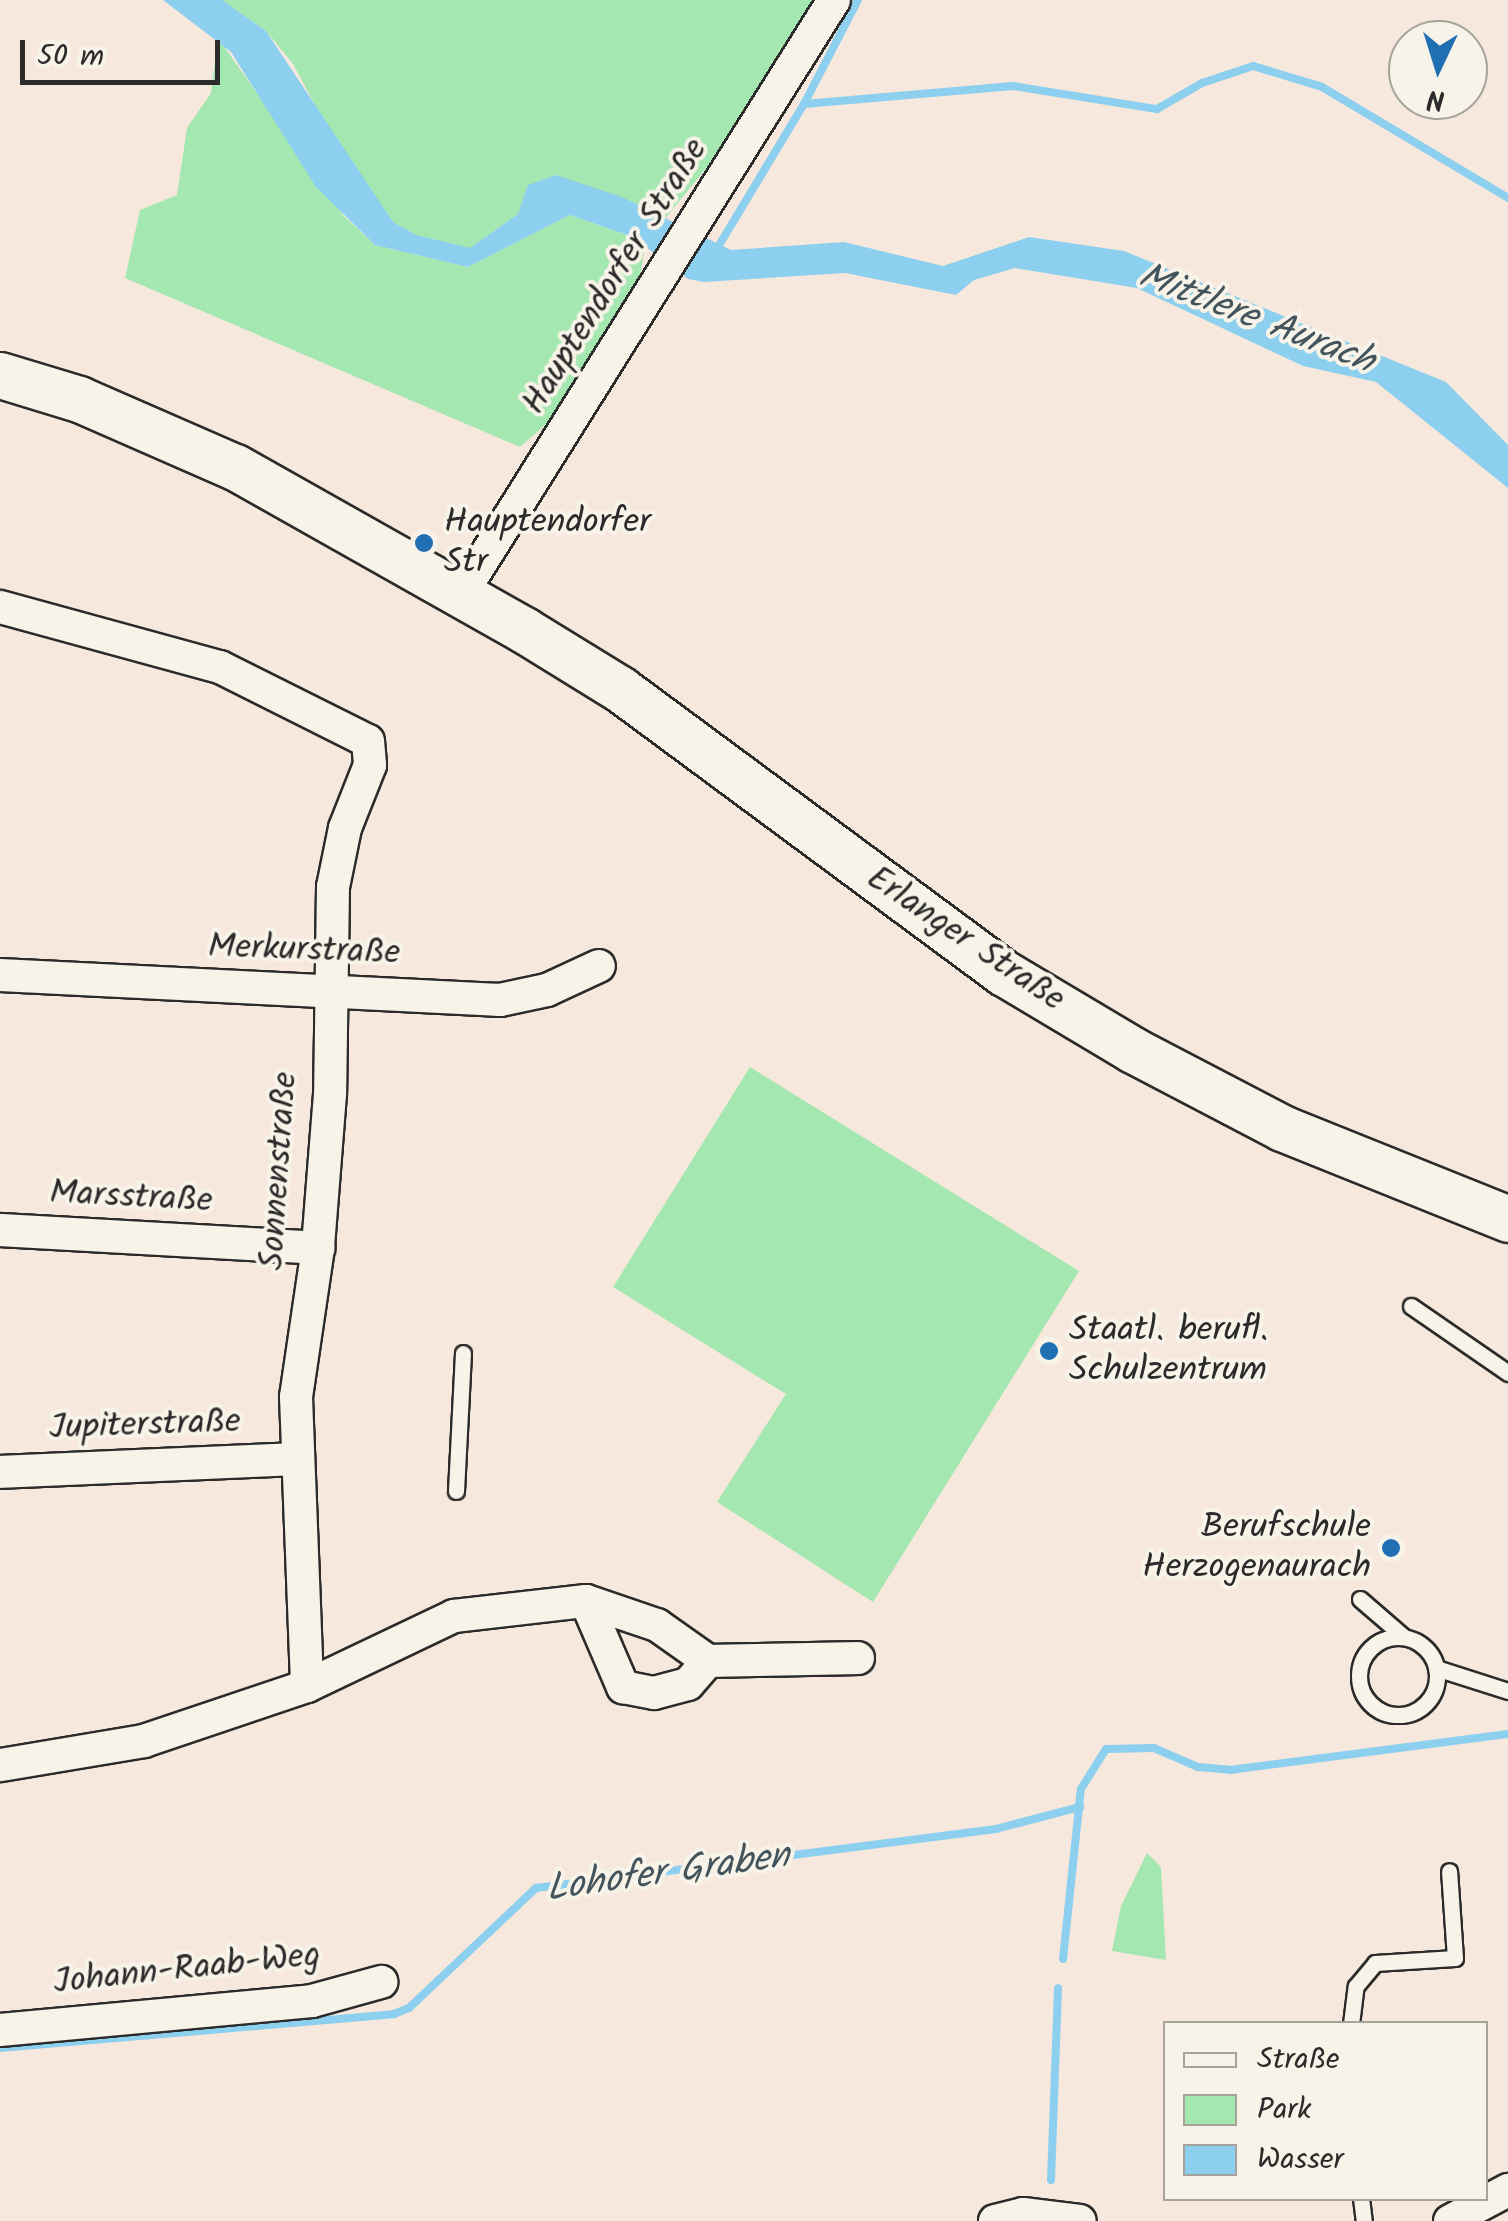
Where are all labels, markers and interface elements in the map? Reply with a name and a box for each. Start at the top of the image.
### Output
scale bar [25,20,225,82]
north arrow [1388,20,1488,120]
text: 50 m [37,33,104,81]
text: N [1426,75,1446,121]
street label: Hauptendorfer Straße [514,131,718,423]
water label: Mittlere Aurach [1132,254,1380,386]
place label: Hauptendorfer Str [444,502,651,584]
marker: Hauptendorfer Str [413,532,435,554]
street label: Erlanger Straße [858,858,1072,1022]
street label: Merkurstraße [207,927,401,975]
street label: Sonnenstraße [252,1070,308,1272]
street label: Marsstraße [48,1173,214,1223]
place label: Staatl. berufl. Schulzentrum [1069,1310,1268,1392]
marker: Staatl. berufl. Schulzentrum [1038,1340,1060,1362]
street label: Jupiterstraße [48,1402,242,1450]
place label: Berufschule Herzogenaurach [1142,1507,1371,1589]
marker: Berufschule Herzogenaurach [1380,1537,1402,1559]
water label: Lohofer Graben [543,1834,793,1914]
street label: Johann-Raab-Weg [51,1935,323,2005]
legend [1163,2021,1488,2201]
text: Straße [1257,2036,1340,2084]
text: Park [1257,2086,1311,2134]
text: Wasser [1257,2136,1344,2184]

